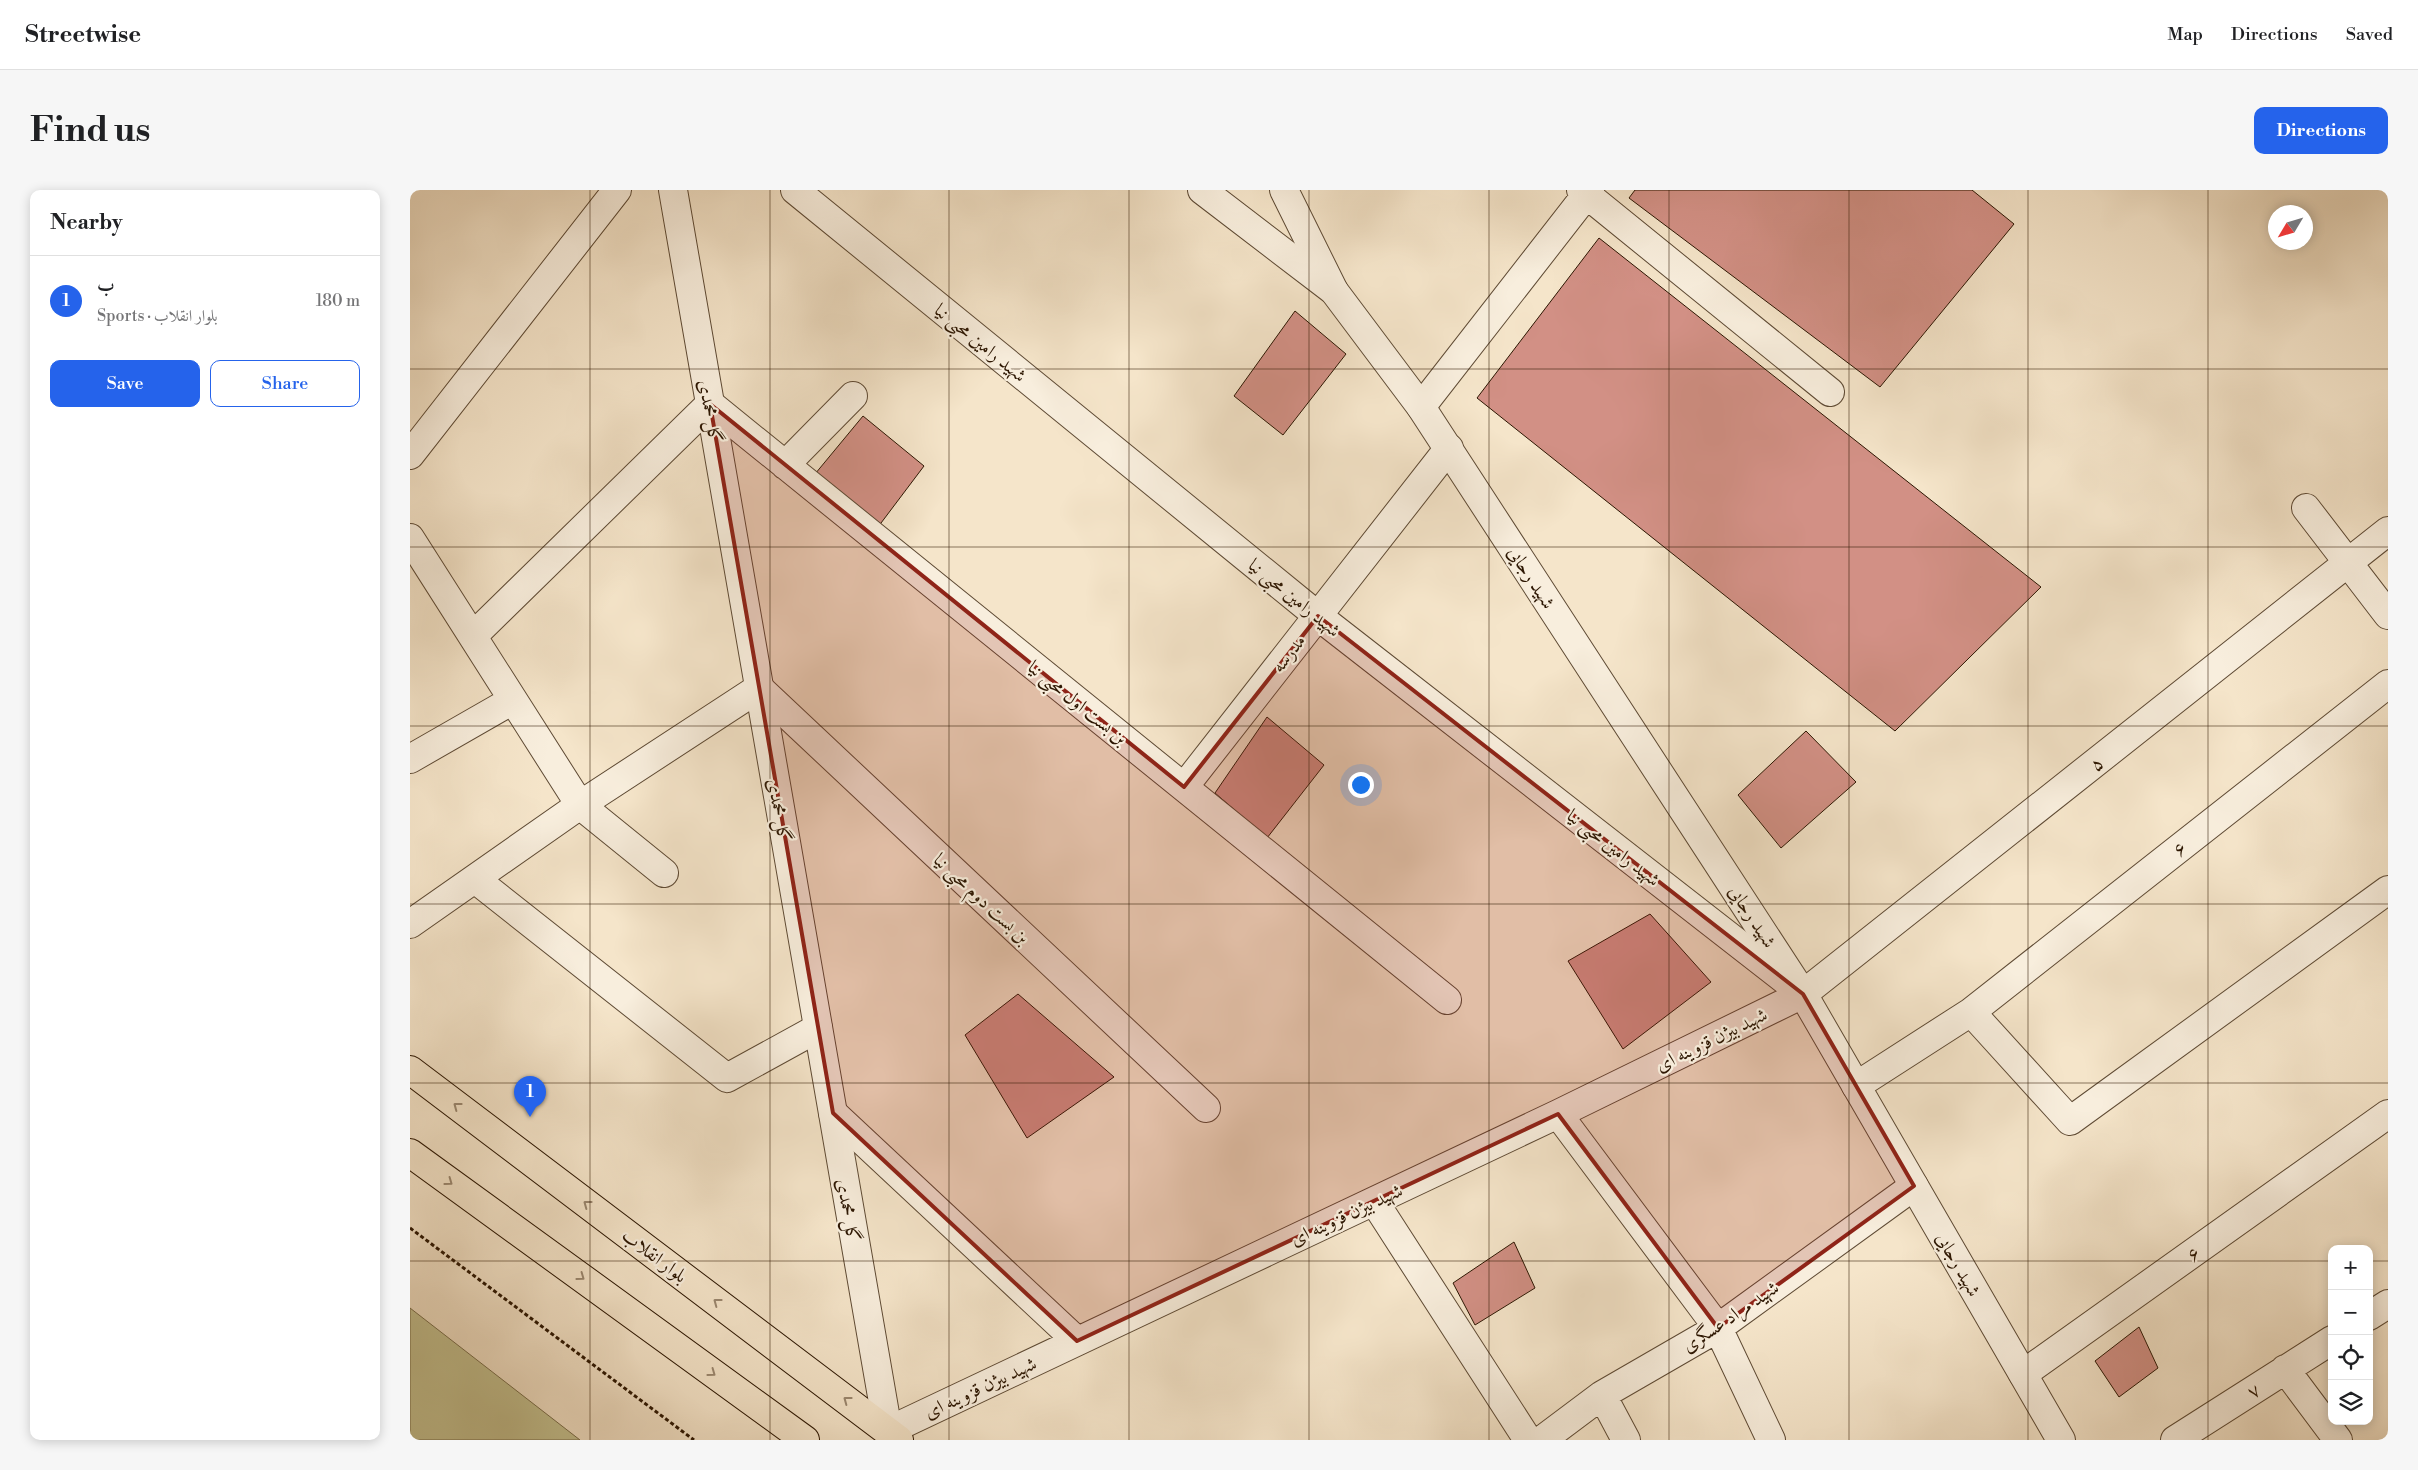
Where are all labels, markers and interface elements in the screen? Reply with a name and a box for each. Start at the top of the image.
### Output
text: Streetwise [25,20,141,50]
text: Map [2167,23,2203,46]
text: Directions [2231,23,2318,46]
text: Saved [2346,23,2393,46]
button: Directions [2254,107,2388,154]
text: Find us [30,109,150,152]
north arrow [2268,205,2313,250]
text: Nearby [50,210,123,236]
text: ب [97,273,115,297]
text: 1 [62,291,70,311]
text: 180 m [316,291,360,311]
street label: شهید رامین محبی نیا [927,298,1032,390]
text: Sports · بلوار انقلاب [97,306,218,326]
button: Save [50,360,200,407]
button: Share [210,360,360,407]
street label: گل محمدی [692,378,727,445]
street label: شهید رجایی [1501,542,1560,614]
street label: شهید رامین محبی نیا [1241,553,1346,645]
street label: مدرسه [1266,630,1311,678]
street label: بن بست اول محبی نیا [1021,655,1132,753]
street label: ۵ [2085,751,2108,777]
your location [1348,772,1374,798]
street label: گل محمدی [761,777,796,844]
street label: شهید رامین محبی نیا [1560,804,1665,894]
street label: ۶ [2168,836,2191,862]
street label: بن بست دوم محبی نیا [925,848,1035,953]
street label: شهید رجایی [1722,881,1781,953]
street label: شهید بیژن قزوینه ای [1652,1002,1771,1077]
pin: 1 [514,1076,546,1117]
one-way arrow [454,1103,463,1112]
one-way arrow [443,1176,452,1184]
street label: گل محمدی [830,1177,865,1244]
street label: شهید بیژن قزوینه ای [1286,1178,1407,1251]
one-way arrow [583,1201,593,1210]
street label: بلوار انقلاب [617,1223,692,1288]
street label: شهید رجایی [1929,1228,1986,1301]
street label: ۶ [2182,1241,2205,1267]
map controls [2328,1245,2373,1425]
button: + [2328,1245,2373,1290]
one-way arrow [575,1271,585,1280]
street label: شهید مراد عسگری [1677,1276,1784,1359]
button: − [2328,1290,2373,1335]
one-way arrow [713,1299,723,1308]
button: locate [2328,1335,2373,1380]
street label: شهید بیژن قزوینه ای [920,1351,1041,1424]
one-way arrow [706,1367,716,1376]
street label: ۷ [2242,1378,2265,1404]
button: layers [2328,1380,2373,1425]
one-way arrow [843,1397,853,1406]

